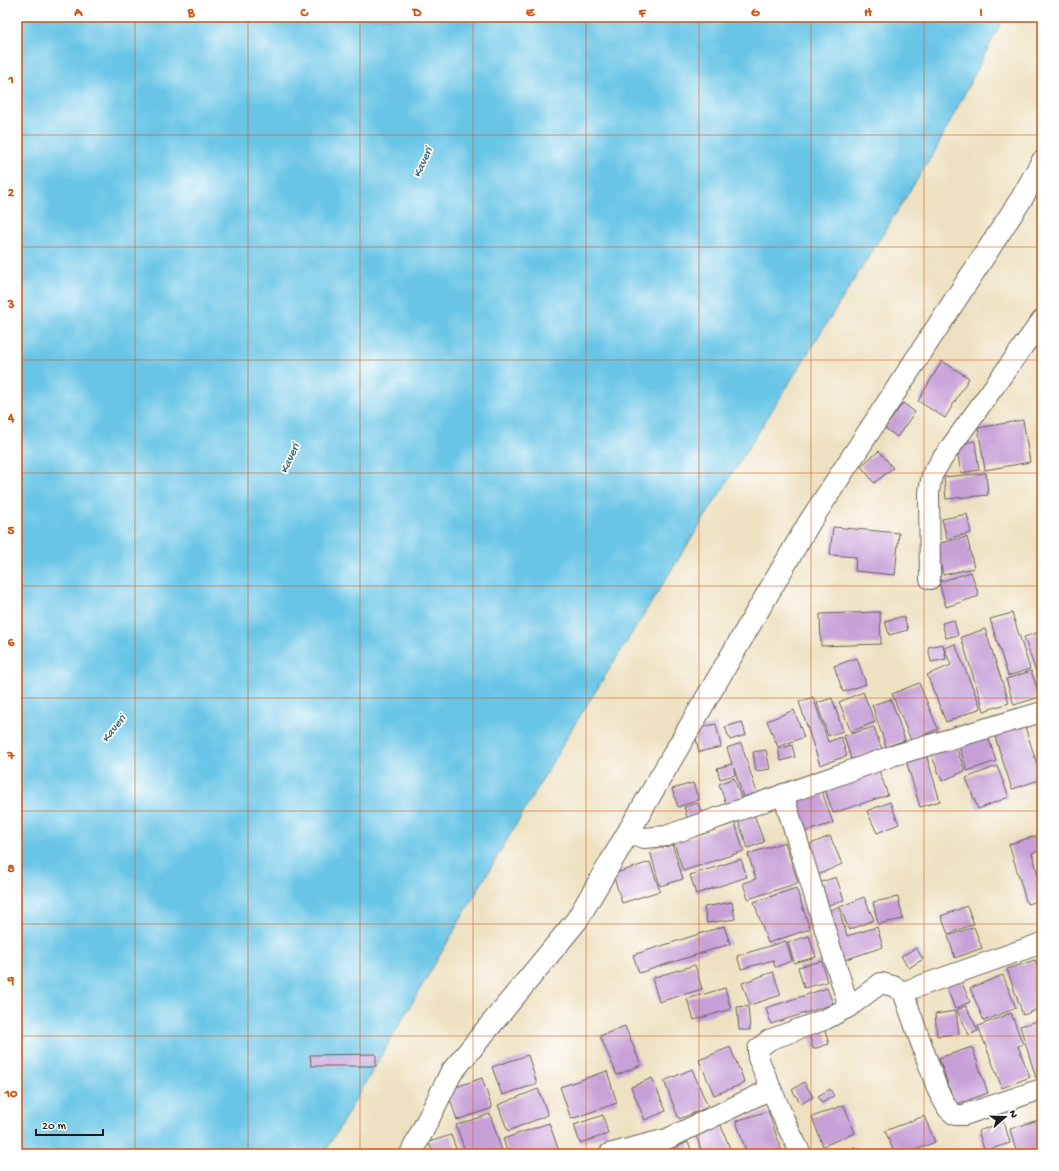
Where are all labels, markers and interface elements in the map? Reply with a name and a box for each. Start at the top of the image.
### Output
text: A [73,6,83,21]
text: B [187,6,196,21]
text: C [299,6,309,21]
text: D [412,6,422,21]
text: E [526,6,535,21]
text: F [638,6,647,21]
text: G [751,6,760,21]
text: H [864,6,872,21]
text: I [979,6,983,21]
text: 1 [7,73,14,88]
water label: Kaveri [411,144,437,180]
text: 2 [8,186,15,201]
text: 3 [7,298,15,313]
text: 4 [7,411,15,426]
water label: Kaveri [278,440,304,476]
text: 5 [8,524,15,539]
text: 6 [8,636,15,651]
water label: Kaveri [99,711,131,746]
text: 7 [7,749,16,764]
text: 8 [7,862,15,877]
text: 9 [7,974,15,989]
text: 10 [4,1087,18,1102]
north arrow [985,1097,1025,1137]
text: N [1006,1109,1019,1120]
scale bar [36,1111,103,1137]
text: 20 m [42,1120,67,1134]

